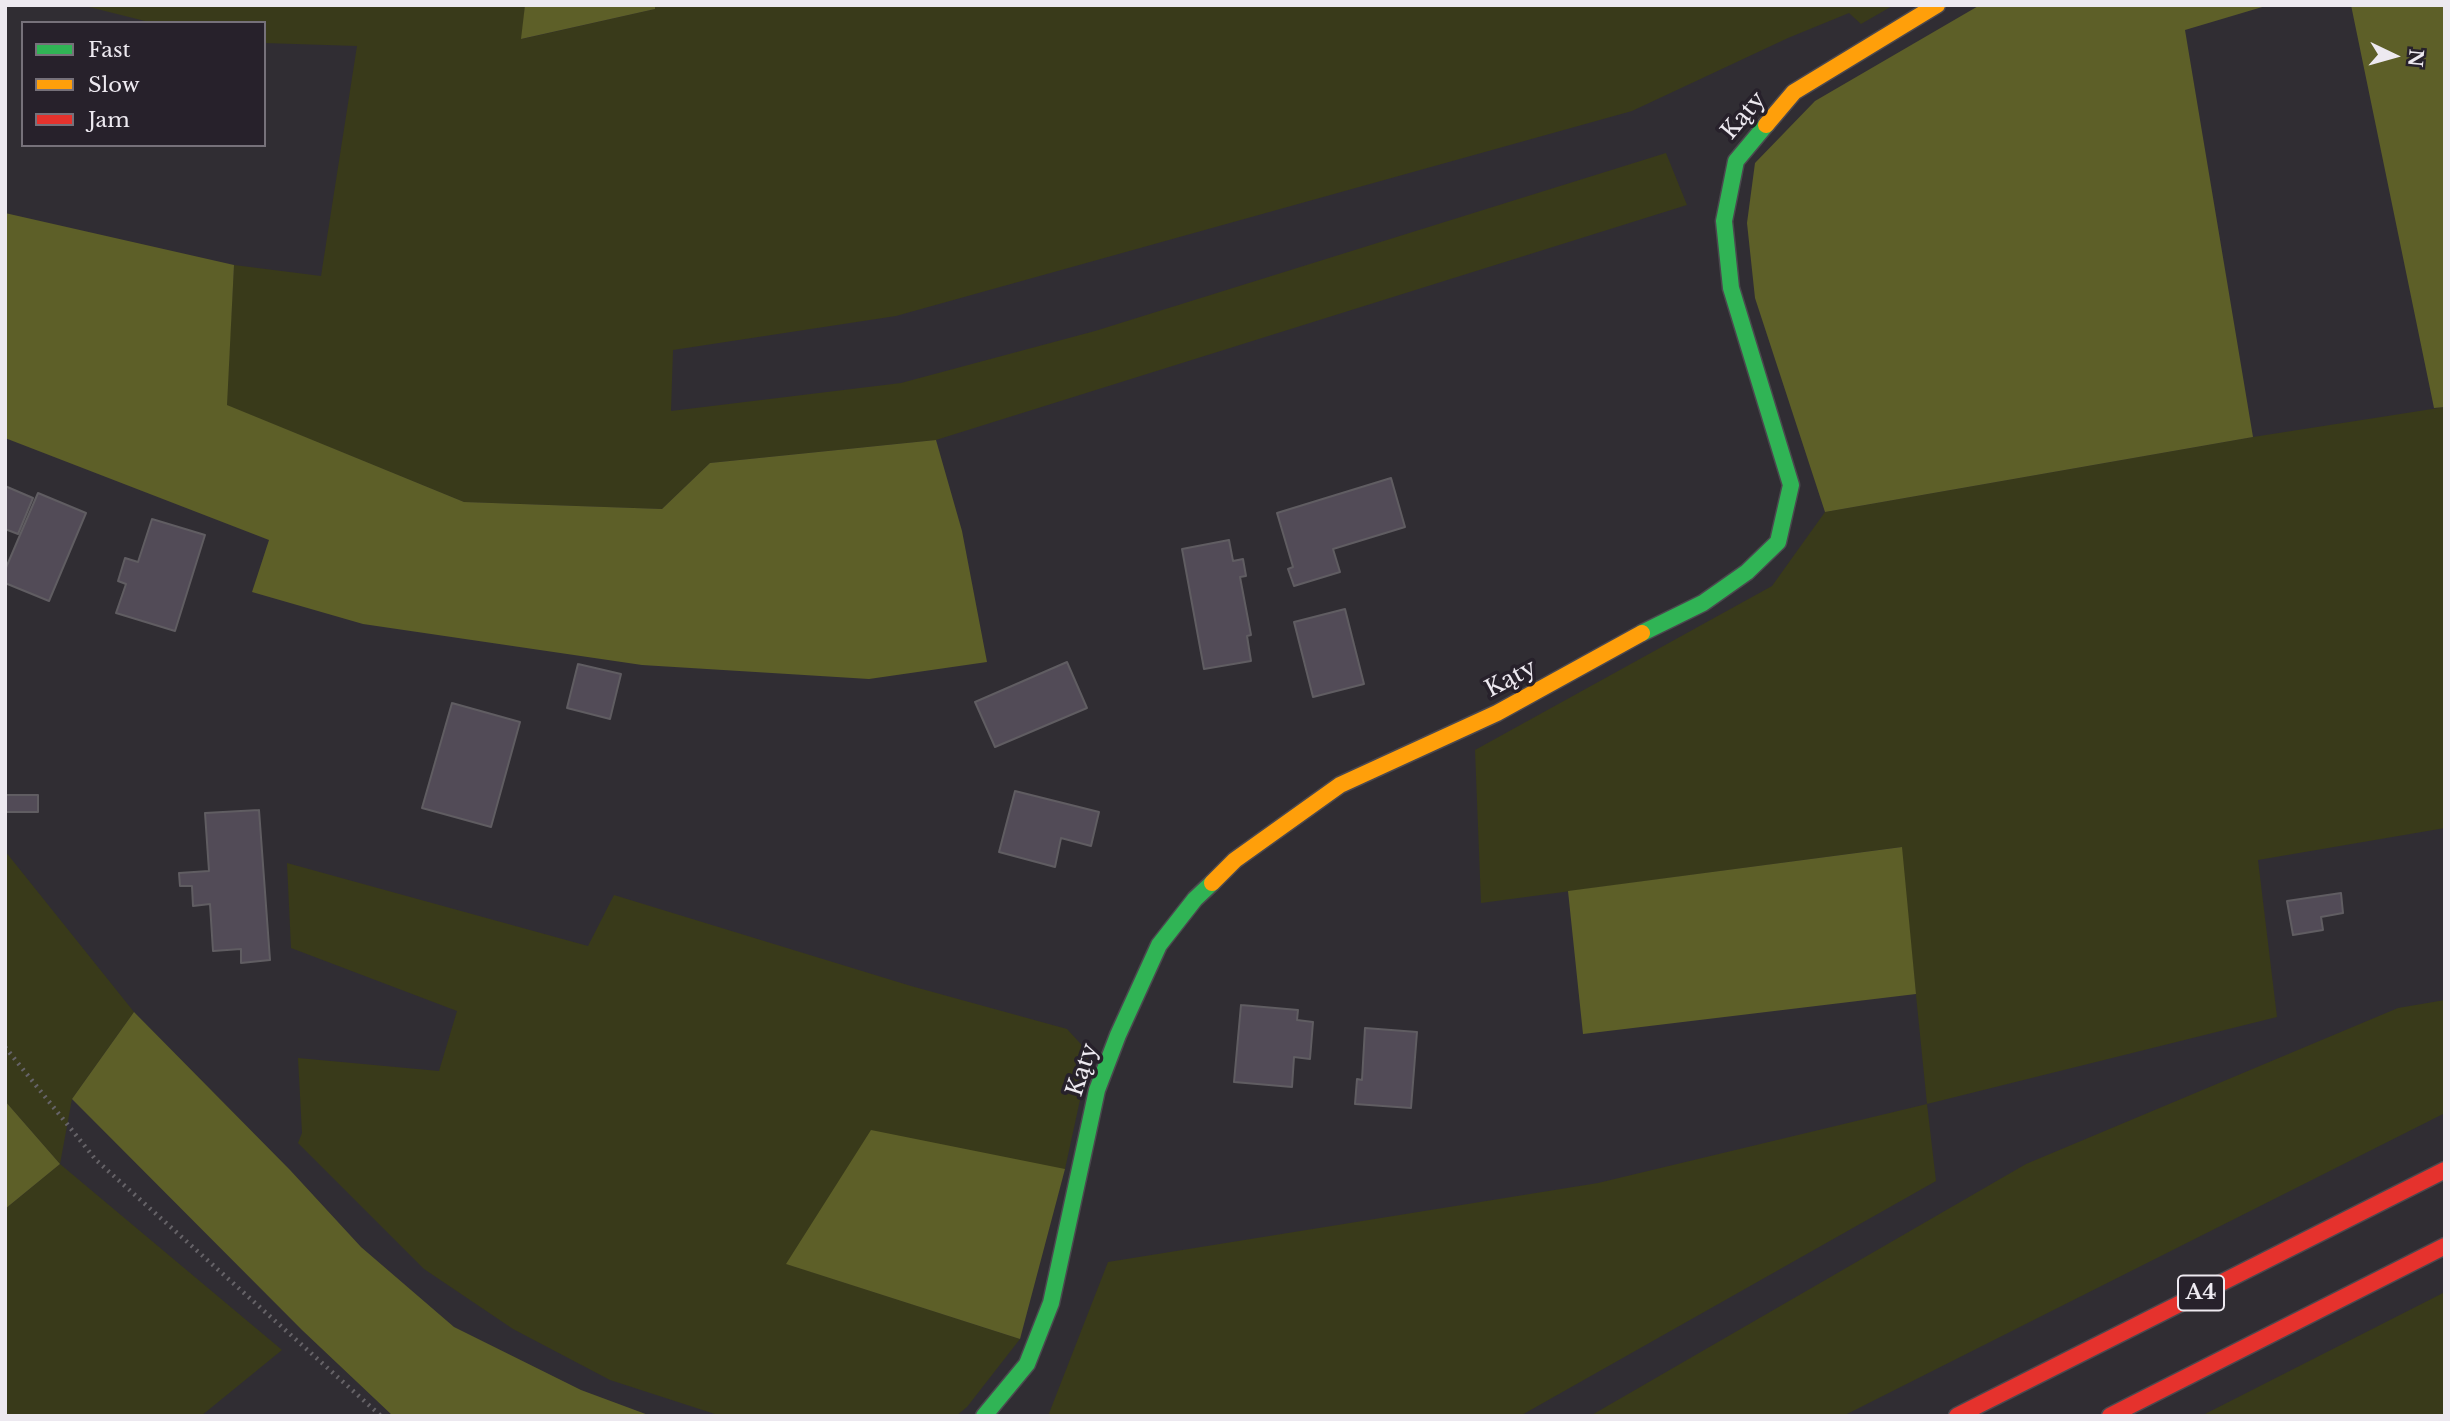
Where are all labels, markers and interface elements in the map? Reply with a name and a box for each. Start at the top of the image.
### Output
legend [21,21,266,147]
north arrow [2359,21,2429,91]
text: Fast [88,37,130,63]
text: N [2403,48,2428,68]
text: Slow [88,72,140,98]
street label: Kąty [1716,86,1772,146]
text: Jam [88,107,130,133]
street label: Kąty [1481,654,1541,704]
street label: Kąty [1062,1040,1104,1100]
road number: A4 [2178,1276,2224,1310]

